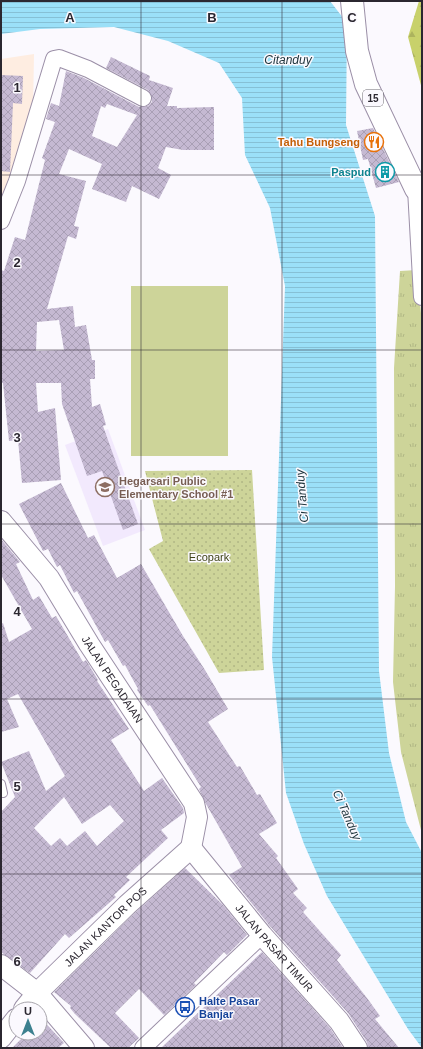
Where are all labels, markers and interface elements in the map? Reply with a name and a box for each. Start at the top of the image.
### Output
text: A [65,10,75,25]
text: B [207,10,217,25]
text: C [347,10,357,25]
water label: Citanduy [264,53,313,67]
text: 1 [13,80,21,95]
road number: 15 [363,90,383,106]
restaurant icon: Tahu Bungseng [363,131,385,153]
place label: Tahu Bungseng [278,136,360,148]
building icon: Paspud [374,161,396,183]
place label: Paspud [331,166,371,178]
text: 2 [13,255,21,270]
text: 3 [13,430,21,445]
water label: Ci Tanduy [293,468,311,523]
place label: Hegarsari Public Elementary School #1 [119,475,233,500]
school or university icon: Hegarsari Public Elementary School #1 [94,476,116,498]
park label: Ecopark [189,551,230,563]
text: 4 [13,604,21,619]
street label: JALAN PEGADAIAN [79,634,145,725]
text: 5 [13,779,21,794]
water label: Ci Tanduy [330,788,365,843]
street label: JALAN KANTOR POS [62,884,149,969]
street label: JALAN PASAR TIMUR [233,902,316,994]
text: 6 [13,954,21,969]
place label: Halte Pasar Banjar [199,995,260,1020]
bus stop icon: Halte Pasar Banjar [174,996,196,1018]
north arrow [8,1001,48,1041]
text: U [24,1005,32,1017]

